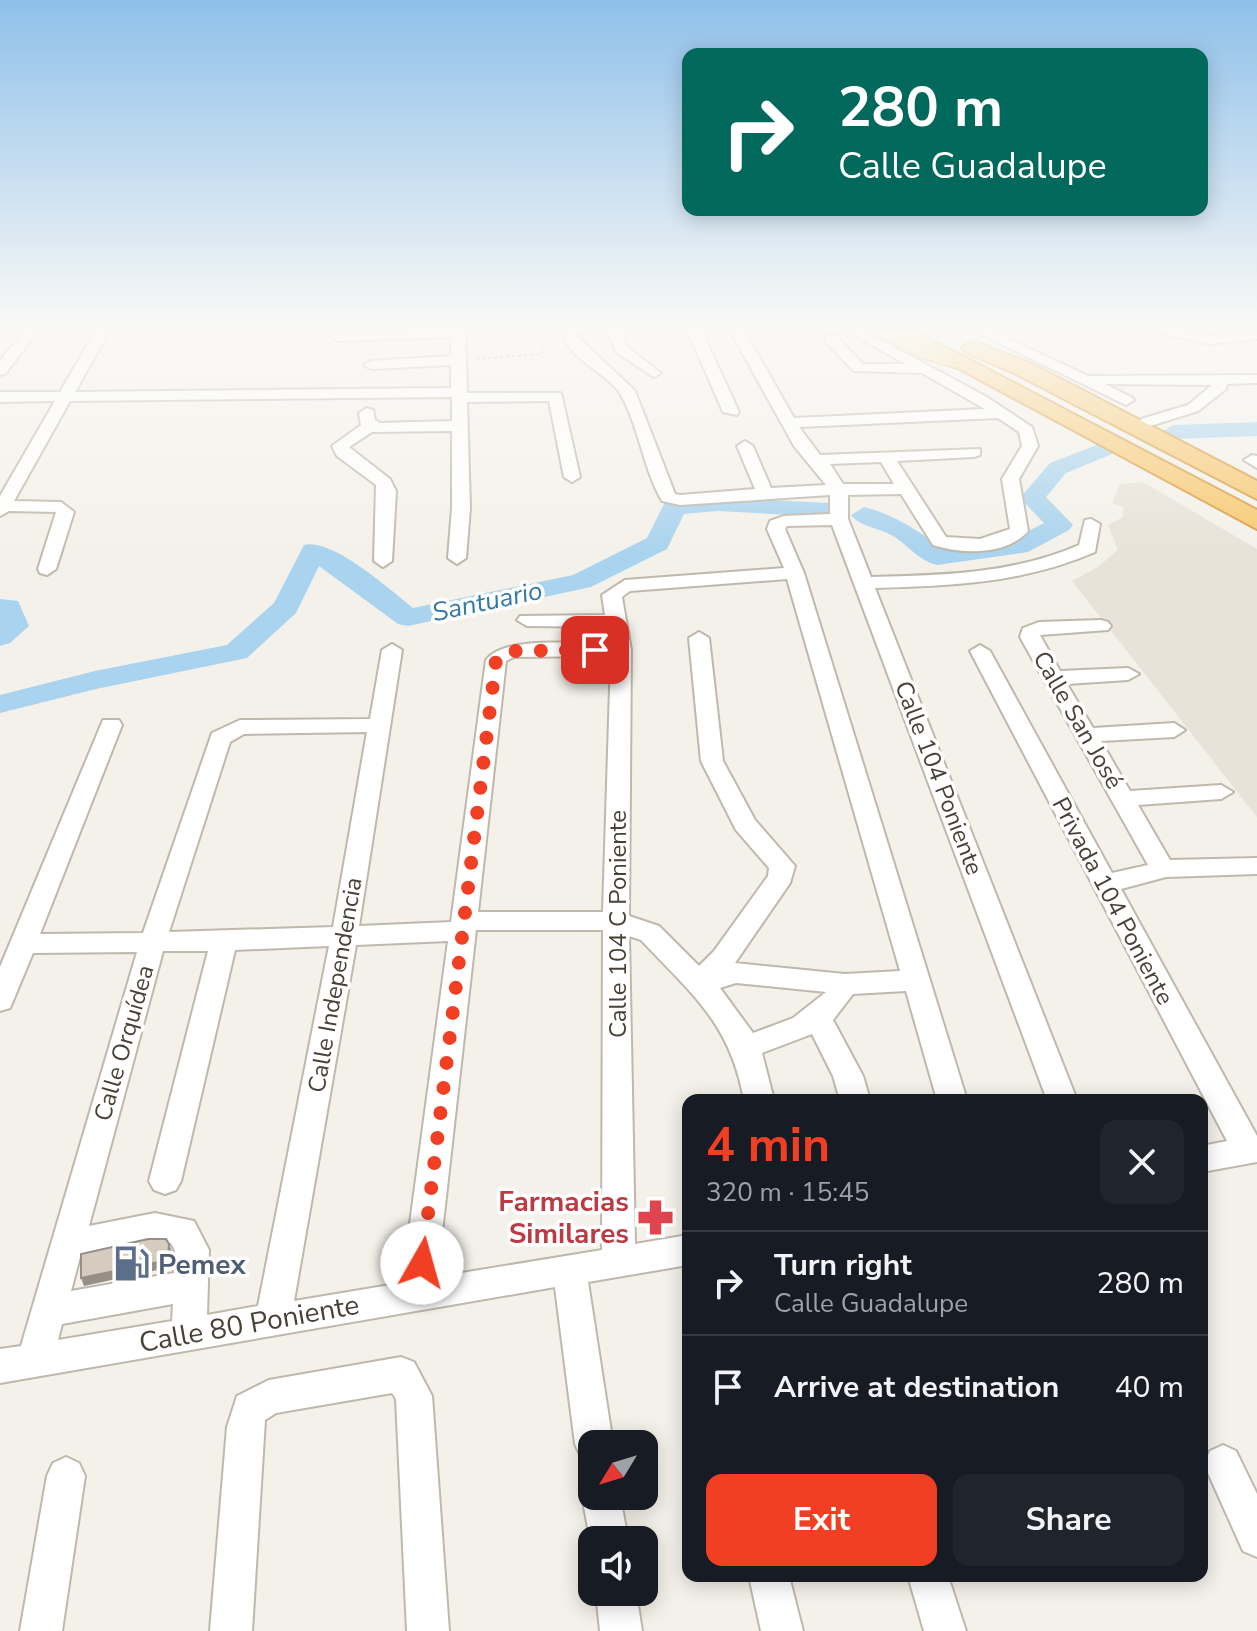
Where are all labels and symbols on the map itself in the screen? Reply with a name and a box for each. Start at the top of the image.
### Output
water label: Santuario [429,573,545,630]
pin [561,616,629,684]
street label: Calle San José [1026,645,1130,795]
street label: Calle 104 Poniente [887,676,991,880]
street label: Privada 104 Poniente [1045,792,1181,1010]
street label: Calle 104 C Poniente [602,810,634,1038]
street label: Calle Independencia [300,875,370,1095]
street label: Calle Orquídea [86,961,162,1125]
place label: Farmacias Similares [498,1183,629,1253]
pharmacy icon: Farmacias Similares [636,1198,674,1236]
position arrow [380,1221,464,1305]
fuel station icon: Pemex [113,1245,151,1283]
place label: Pemex [158,1246,246,1284]
street label: Calle 80 Poniente [136,1286,362,1362]
north arrow [578,1430,658,1510]

